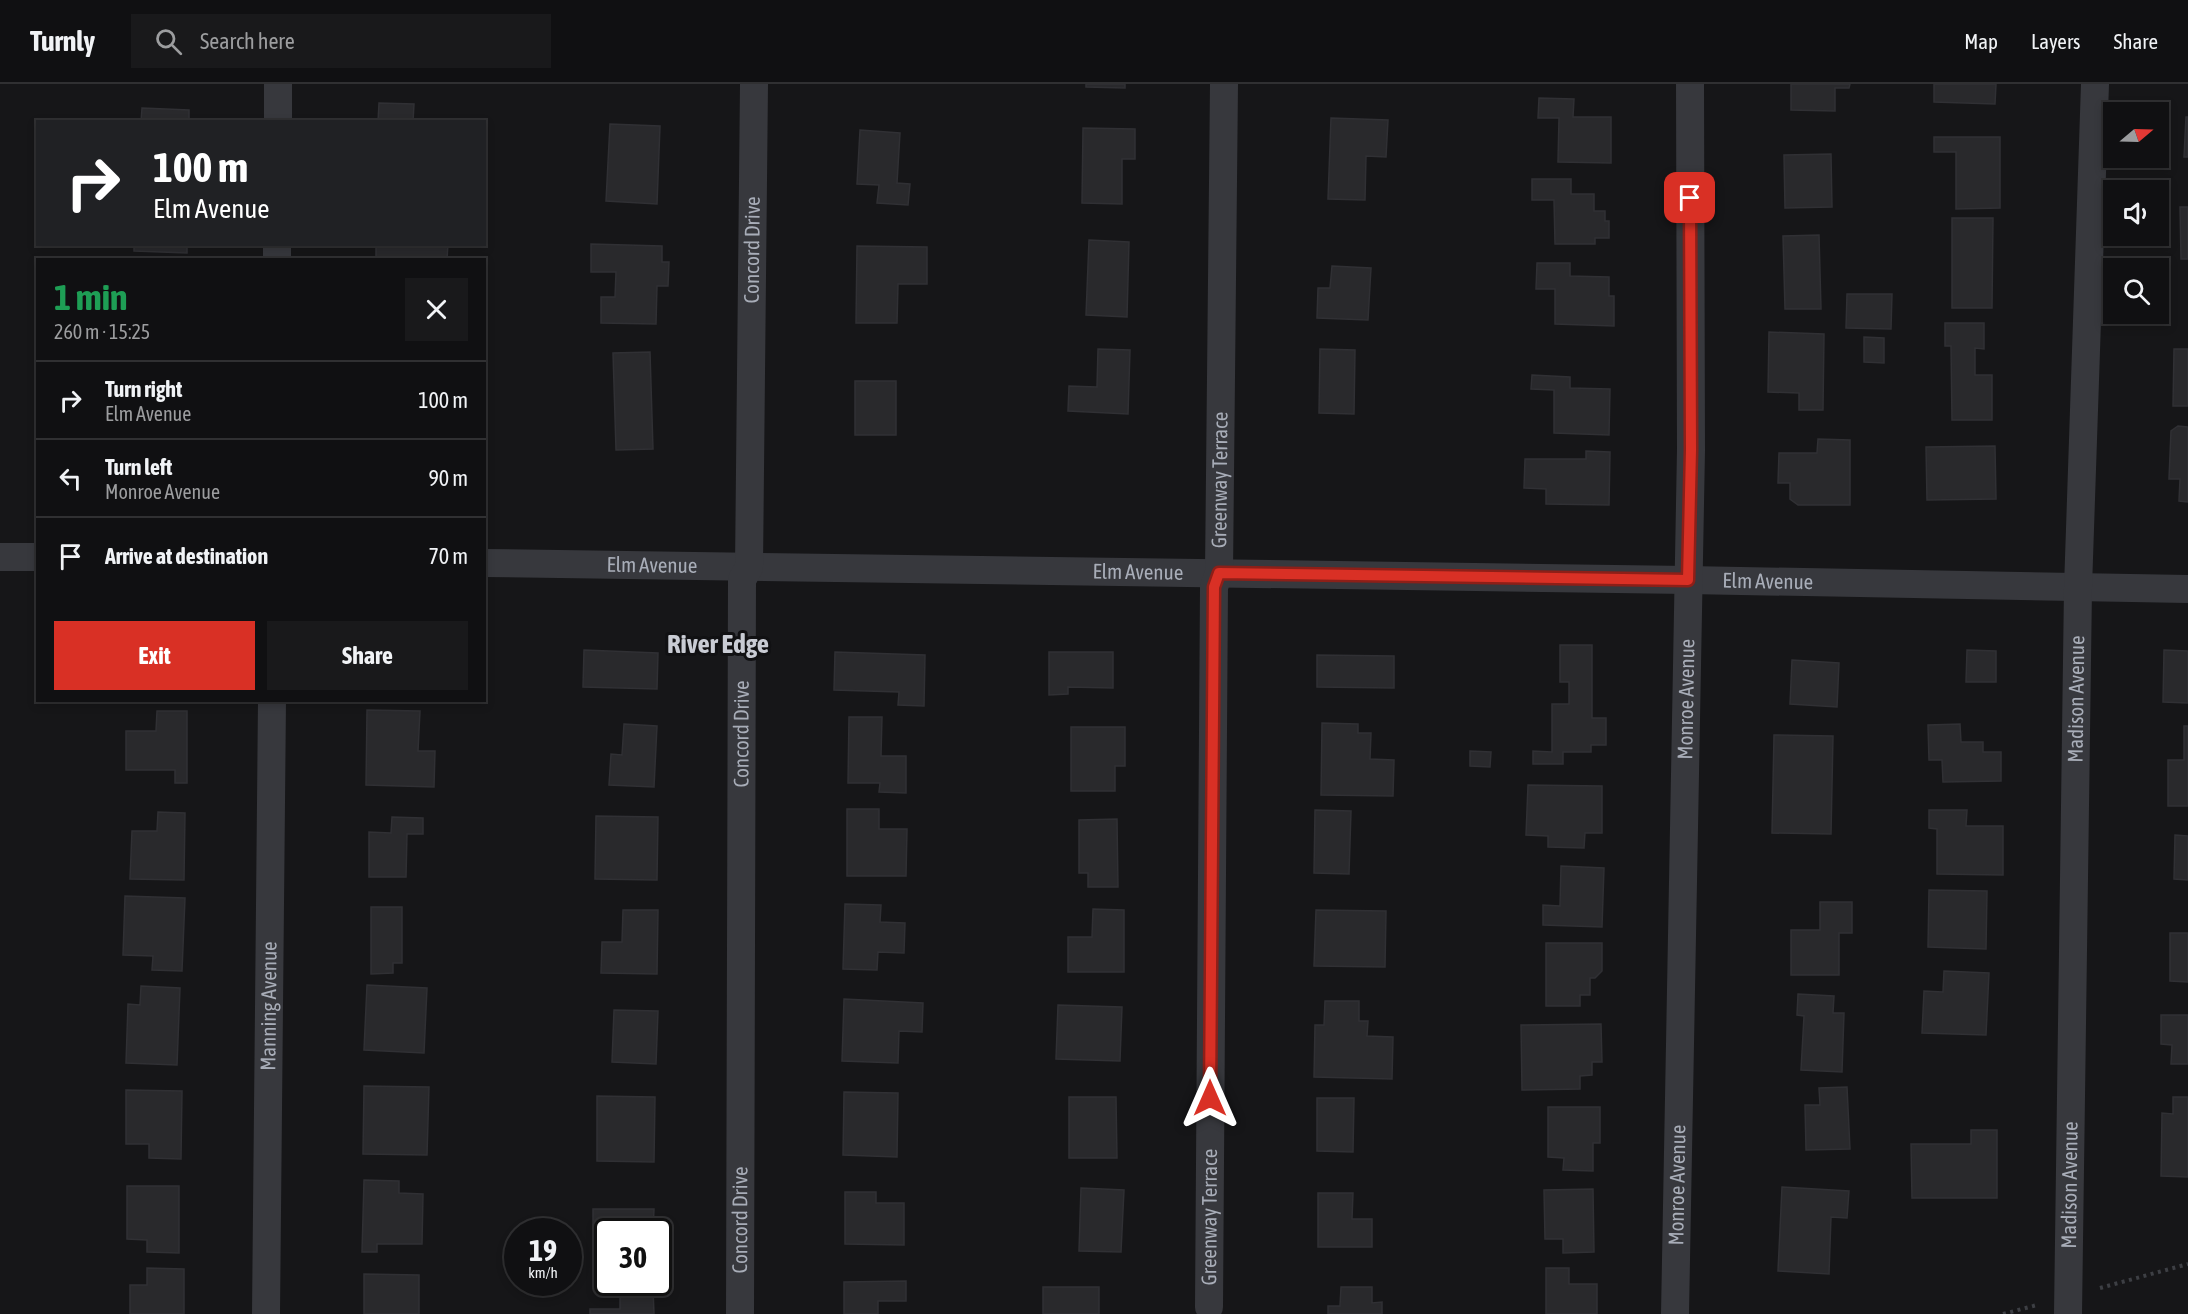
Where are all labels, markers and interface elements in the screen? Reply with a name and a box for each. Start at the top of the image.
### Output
search box [131,14,551,68]
text: Turnly [30,25,95,57]
icon: search [152,25,185,58]
text: Search here [200,28,295,54]
text: Map [1964,29,1998,53]
text: Layers [2031,29,2081,53]
text: Share [2114,29,2158,53]
north arrow [2103,102,2169,168]
map controls [2103,102,2169,324]
text: 100 m [153,143,248,191]
icon: right [54,144,132,222]
pin [1664,172,1715,223]
button: sound [2103,180,2169,246]
icon: arrive [1673,181,1706,214]
text: Elm Avenue [153,193,270,224]
street label: Concord Drive [739,196,764,303]
button: search [2103,258,2169,324]
text: 1 min [54,276,128,318]
button: close [405,278,468,341]
text: 260 m · 15:25 [54,320,150,343]
text: Turn right [105,376,182,402]
icon: right [54,384,87,417]
text: 100 m [418,387,468,413]
text: Elm Avenue [105,402,191,425]
street label: Greenway Terrace [1206,411,1232,548]
text: Turn left [105,454,172,480]
icon: left [54,462,87,495]
text: 90 m [428,465,468,491]
text: Monroe Avenue [105,480,220,503]
icon: arrive [54,540,87,573]
text: Arrive at destination [105,543,268,569]
text: 70 m [428,543,468,569]
street label: Elm Avenue [606,552,698,577]
street label: Elm Avenue [1092,559,1183,584]
street label: Elm Avenue [1722,568,1813,593]
button: Exit [54,621,255,690]
button: Share [267,621,468,690]
district label: River Edge [667,628,769,659]
street label: Madison Avenue [2063,635,2088,763]
street label: Monroe Avenue [1672,638,1699,760]
street label: Concord Drive [728,680,753,788]
street label: Manning Avenue [255,941,281,1071]
position arrow [1178,1066,1242,1130]
street label: Madison Avenue [2056,1121,2082,1249]
street label: Monroe Avenue [1663,1124,1690,1246]
street label: Greenway Terrace [1196,1149,1221,1285]
street label: Concord Drive [727,1166,751,1274]
speed limit sign: 30 [594,1218,672,1296]
text: 19 [529,1233,557,1267]
text: km/h [528,1264,558,1281]

